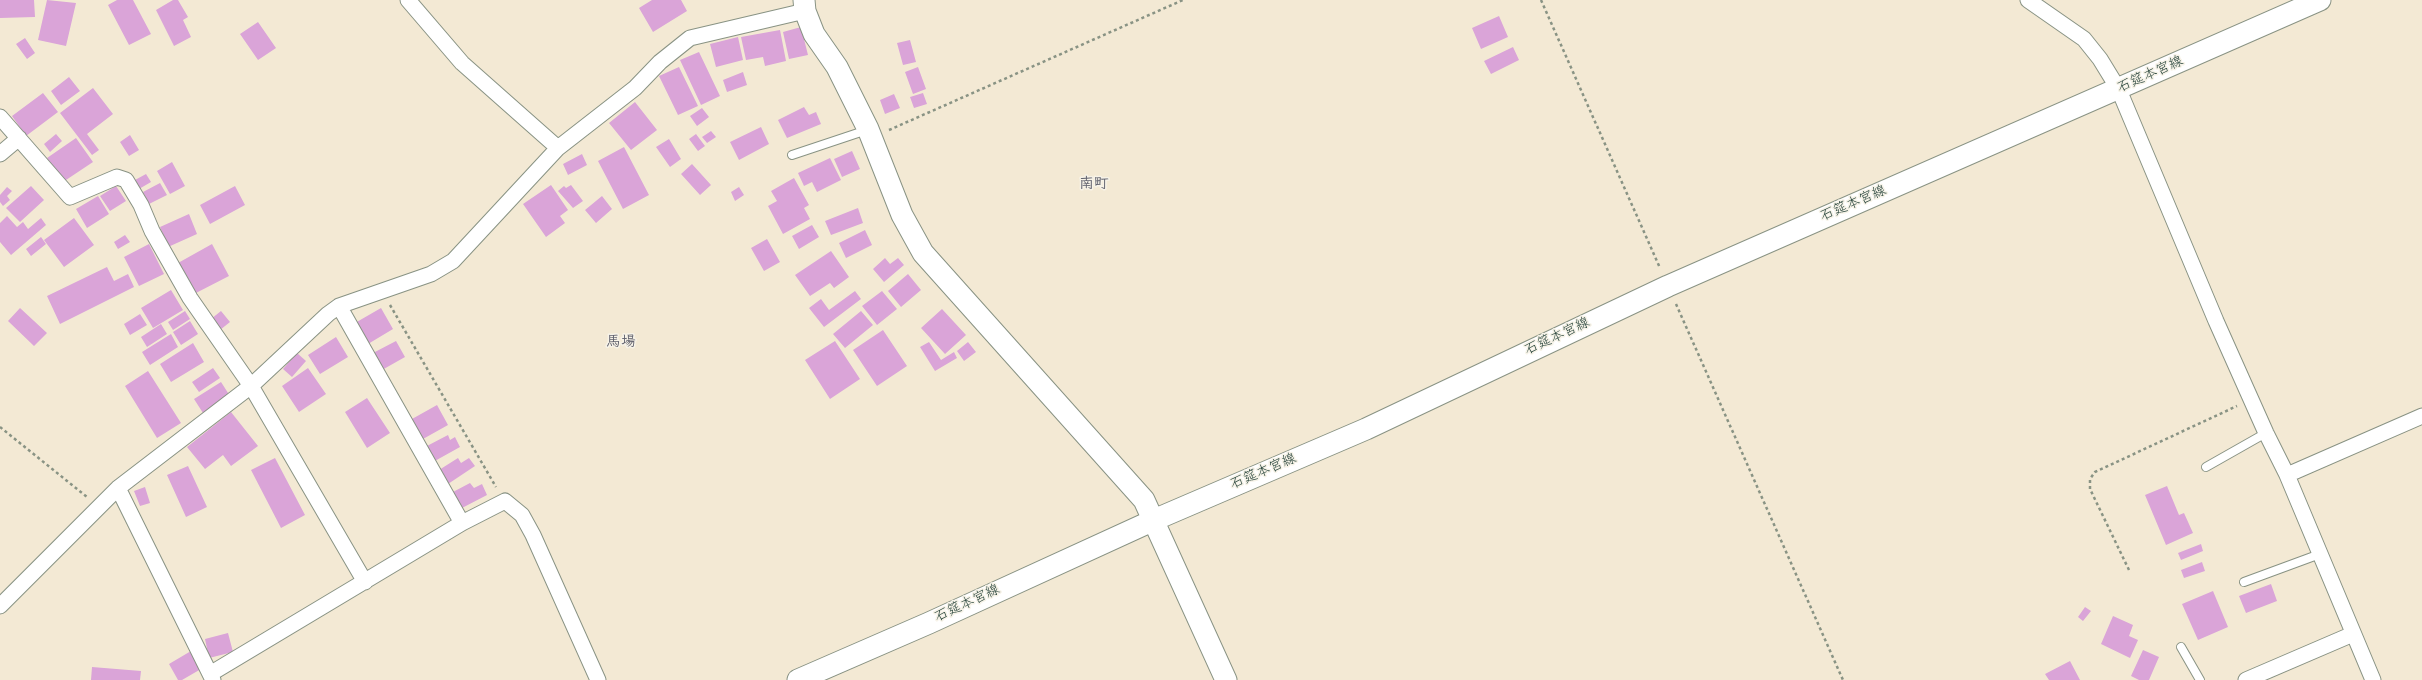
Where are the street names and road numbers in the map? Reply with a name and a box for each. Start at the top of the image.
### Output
street label: 石筵本宮線 [2116,54,2186,98]
street label: 石筵本宮線 [1819,184,1889,226]
street label: 石筵本宮線 [1523,316,1593,360]
street label: 石筵本宮線 [1229,452,1299,494]
street label: 石筵本宮線 [933,583,1003,627]

